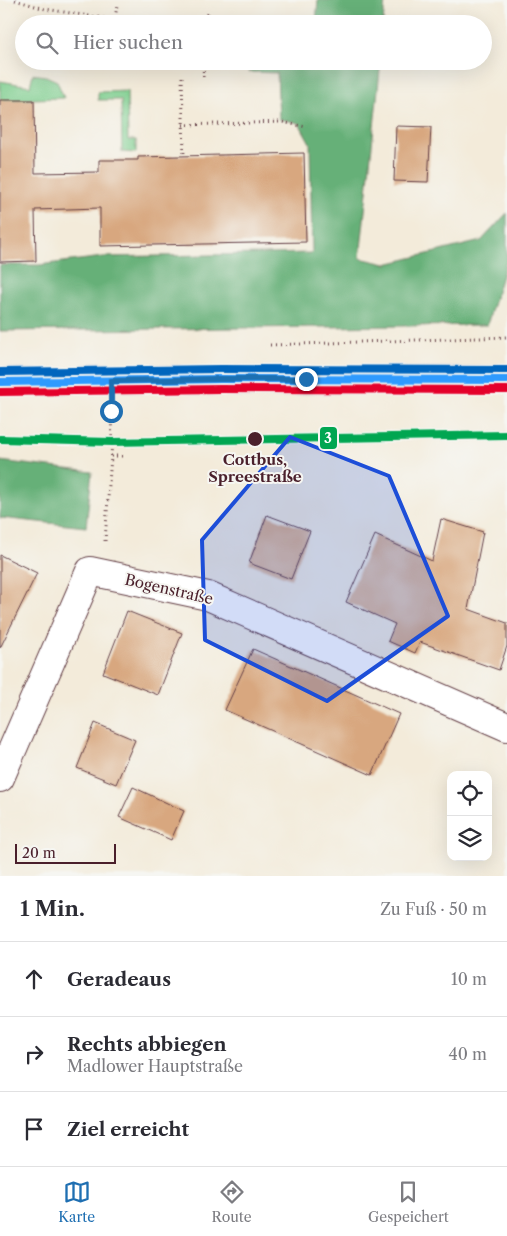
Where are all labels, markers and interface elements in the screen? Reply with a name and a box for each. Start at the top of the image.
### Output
search box [15,15,492,70]
icon: search [33,29,61,57]
text: Hier suchen [73,31,183,54]
route end [295,368,318,391]
route start [100,400,123,423]
line badge: 3 [319,426,338,450]
text: 3 [324,429,332,447]
marker: Cottbus, Spreestraße [246,430,264,448]
place label: Cottbus, Spreestraße [208,450,302,486]
street label: Bogenstraße [123,570,215,608]
map controls [447,771,492,861]
button: locate [447,771,492,816]
button: layers [447,816,492,861]
scale bar [15,841,116,864]
text: 20 m [22,844,56,862]
text: 1 Min. [20,896,85,921]
text: Zu Fuß · 50 m [380,899,487,919]
icon: ahead [20,965,48,993]
text: Geradeaus [67,968,171,991]
text: 10 m [451,969,487,989]
text: Rechts abbiegen [67,1033,227,1056]
icon: right [20,1040,48,1068]
text: 40 m [448,1044,487,1064]
text: Madlower Hauptstraße [67,1056,243,1076]
icon: arrive [20,1115,48,1143]
text: Ziel erreicht [67,1118,189,1141]
tab: Karte [58,1178,95,1226]
tab: Route [212,1178,252,1226]
tab: Gespeichert [368,1178,449,1226]

